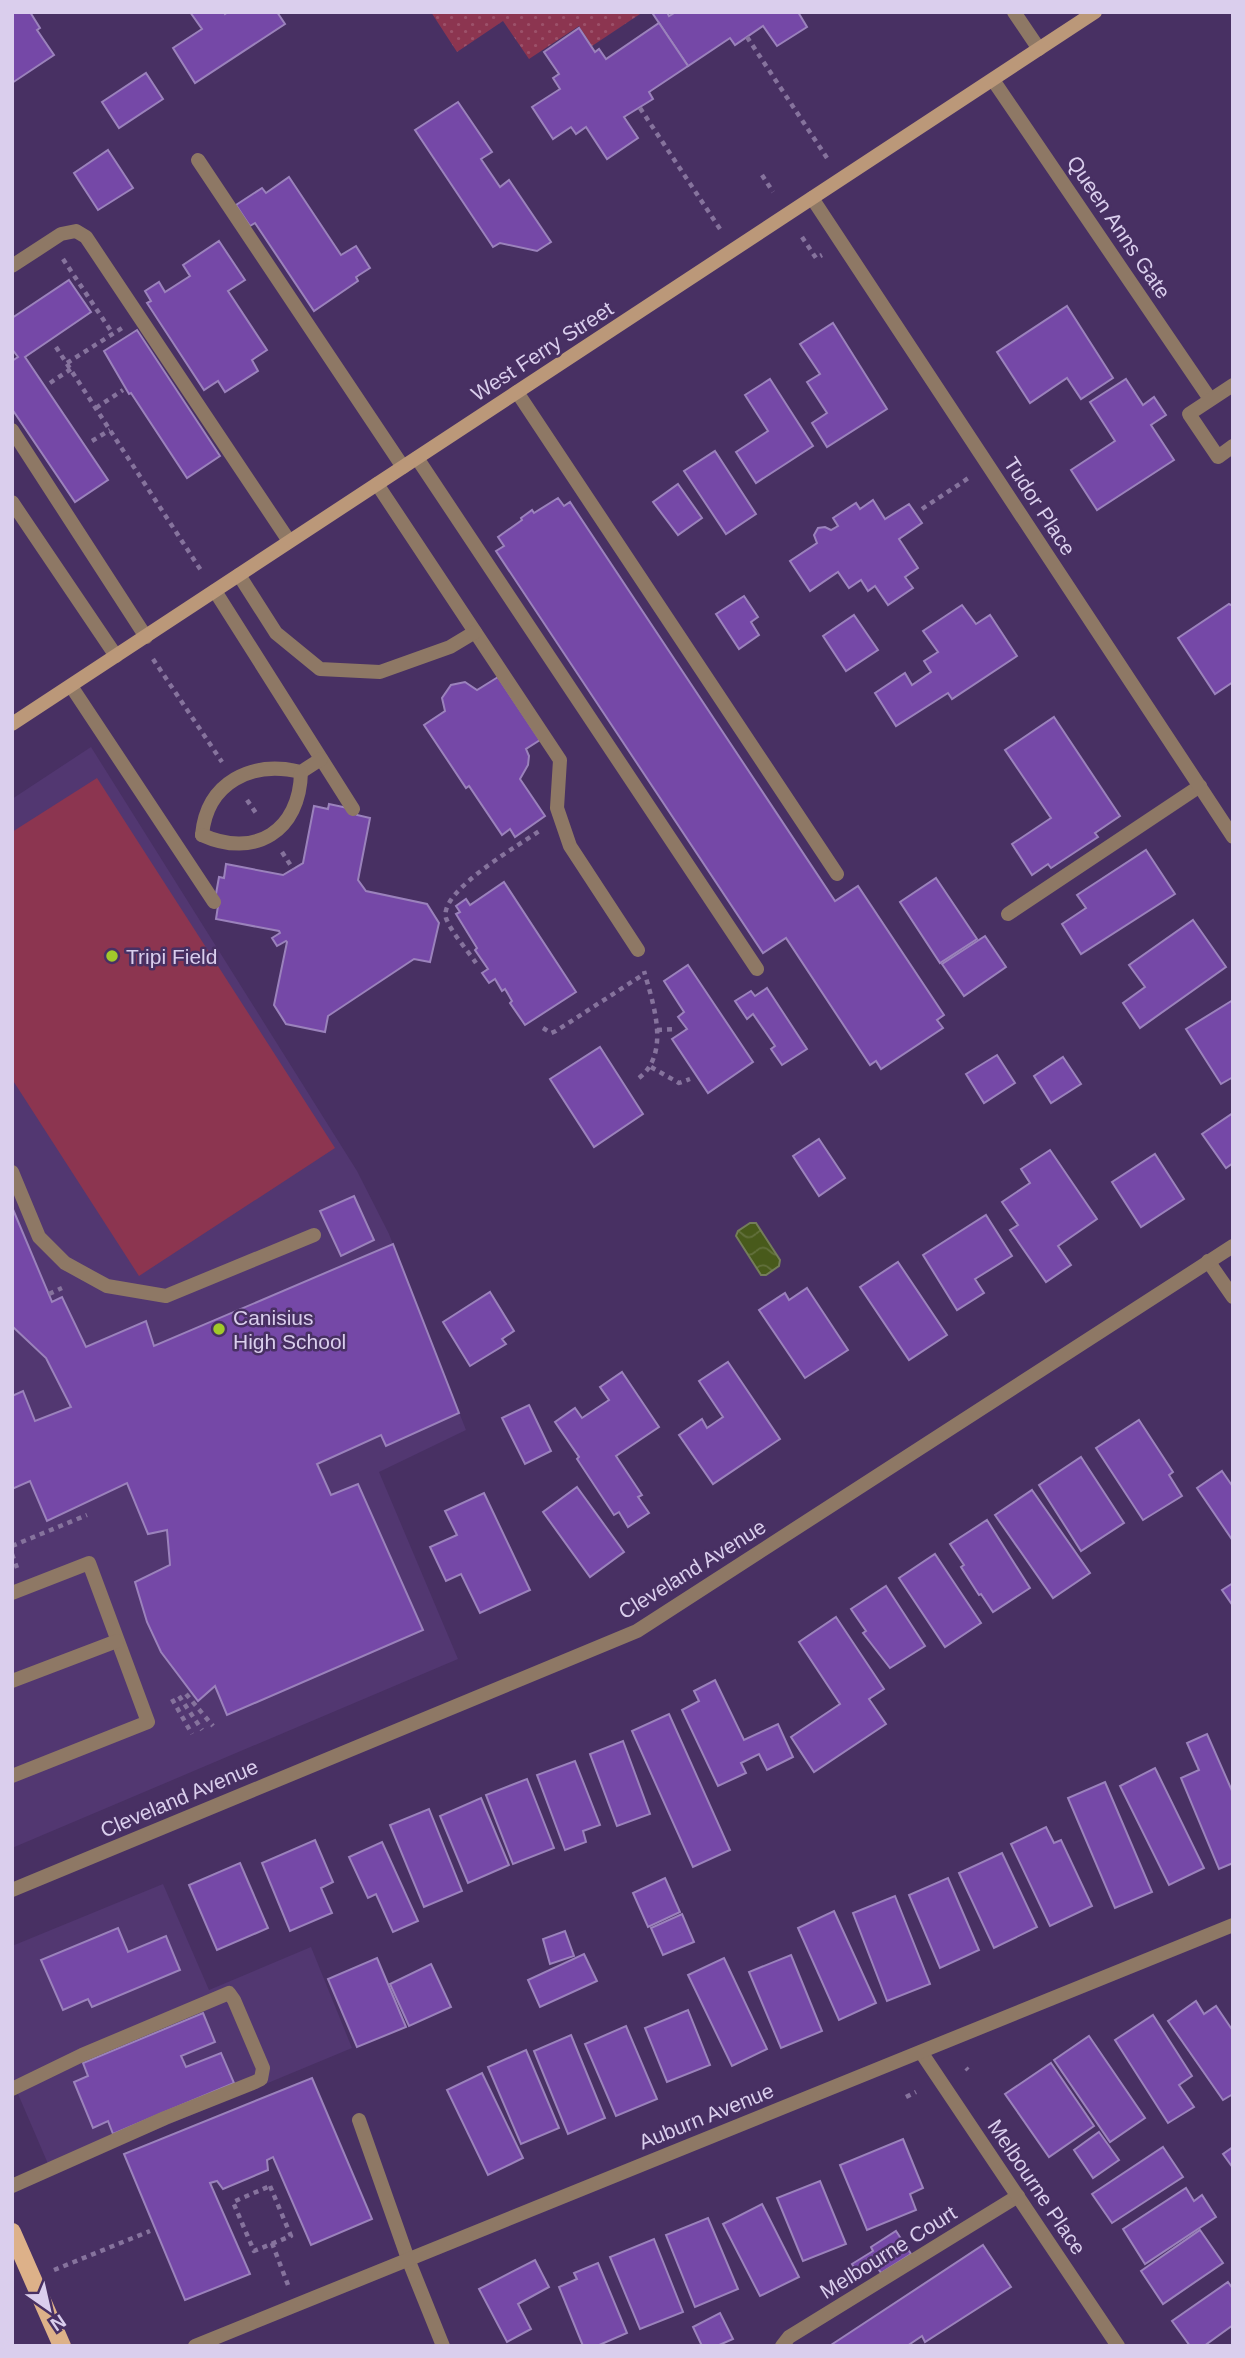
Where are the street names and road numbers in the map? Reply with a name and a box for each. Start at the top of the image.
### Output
street label: Queen Anns Gate [1063,151,1175,303]
street label: West Ferry Street [467,297,617,405]
street label: Tudor Place [1000,453,1080,559]
street label: Cleveland Avenue [614,1514,770,1624]
street label: Cleveland Avenue [97,1754,261,1842]
street label: Auburn Avenue [635,2079,777,2153]
street label: Melbourne Place [983,2115,1091,2259]
street label: Melbourne Court [816,2201,961,2303]

